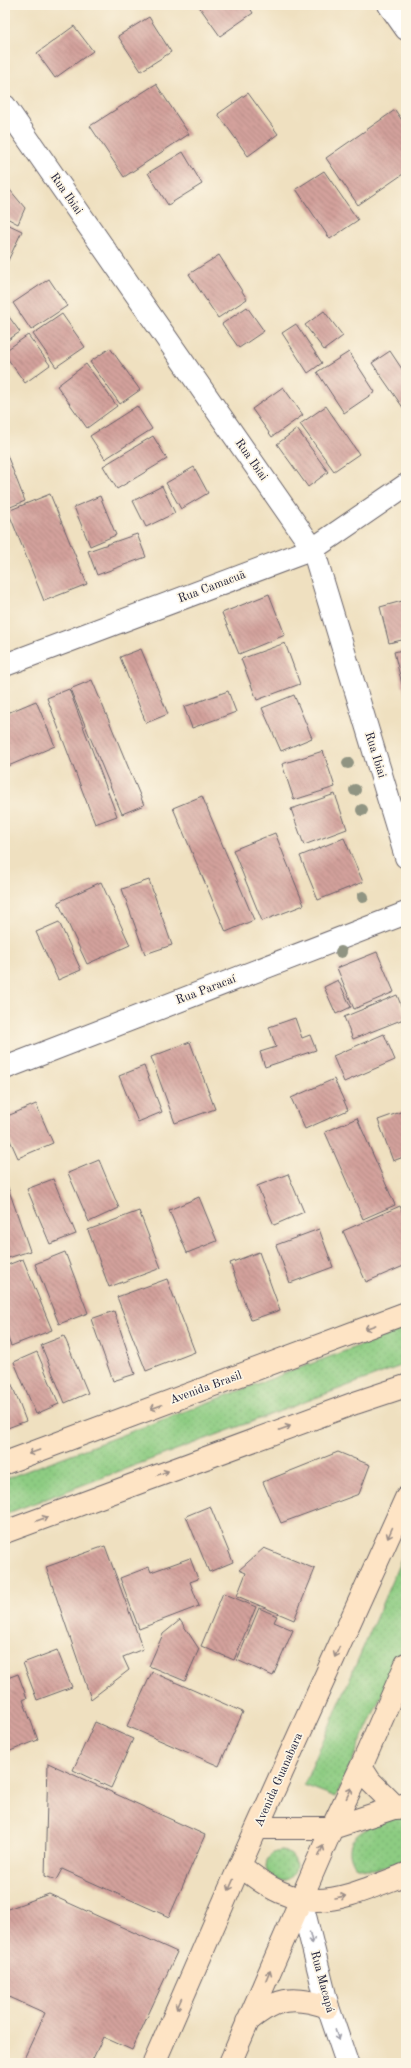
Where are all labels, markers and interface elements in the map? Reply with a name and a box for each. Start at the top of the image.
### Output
street label: Rua Ibiai [47,171,85,217]
street label: Rua Ibiai [232,437,270,483]
street label: Rua Camacuã [177,569,247,605]
street label: Rua Ibiai [362,730,388,780]
street label: Rua Paracaí [174,973,238,1007]
one-way arrow [364,1324,376,1332]
street label: Avenida Brasil [168,1369,244,1407]
one-way arrow [150,1403,162,1411]
one-way arrow [279,1424,291,1432]
one-way arrow [28,1449,40,1457]
one-way arrow [157,1469,169,1477]
one-way arrow [35,1514,47,1522]
one-way arrow [386,1527,393,1539]
one-way arrow [332,1646,340,1658]
street label: Avenida Guanabara [253,1731,305,1829]
one-way arrow [346,1787,353,1799]
one-way arrow [318,1846,326,1858]
one-way arrow [227,1879,235,1891]
one-way arrow [333,1893,346,1901]
one-way arrow [307,1931,315,1944]
street label: Rua Macapá [308,1950,336,2014]
one-way arrow [264,1970,272,1982]
one-way arrow [175,1998,182,2010]
one-way arrow [334,2029,342,2041]

